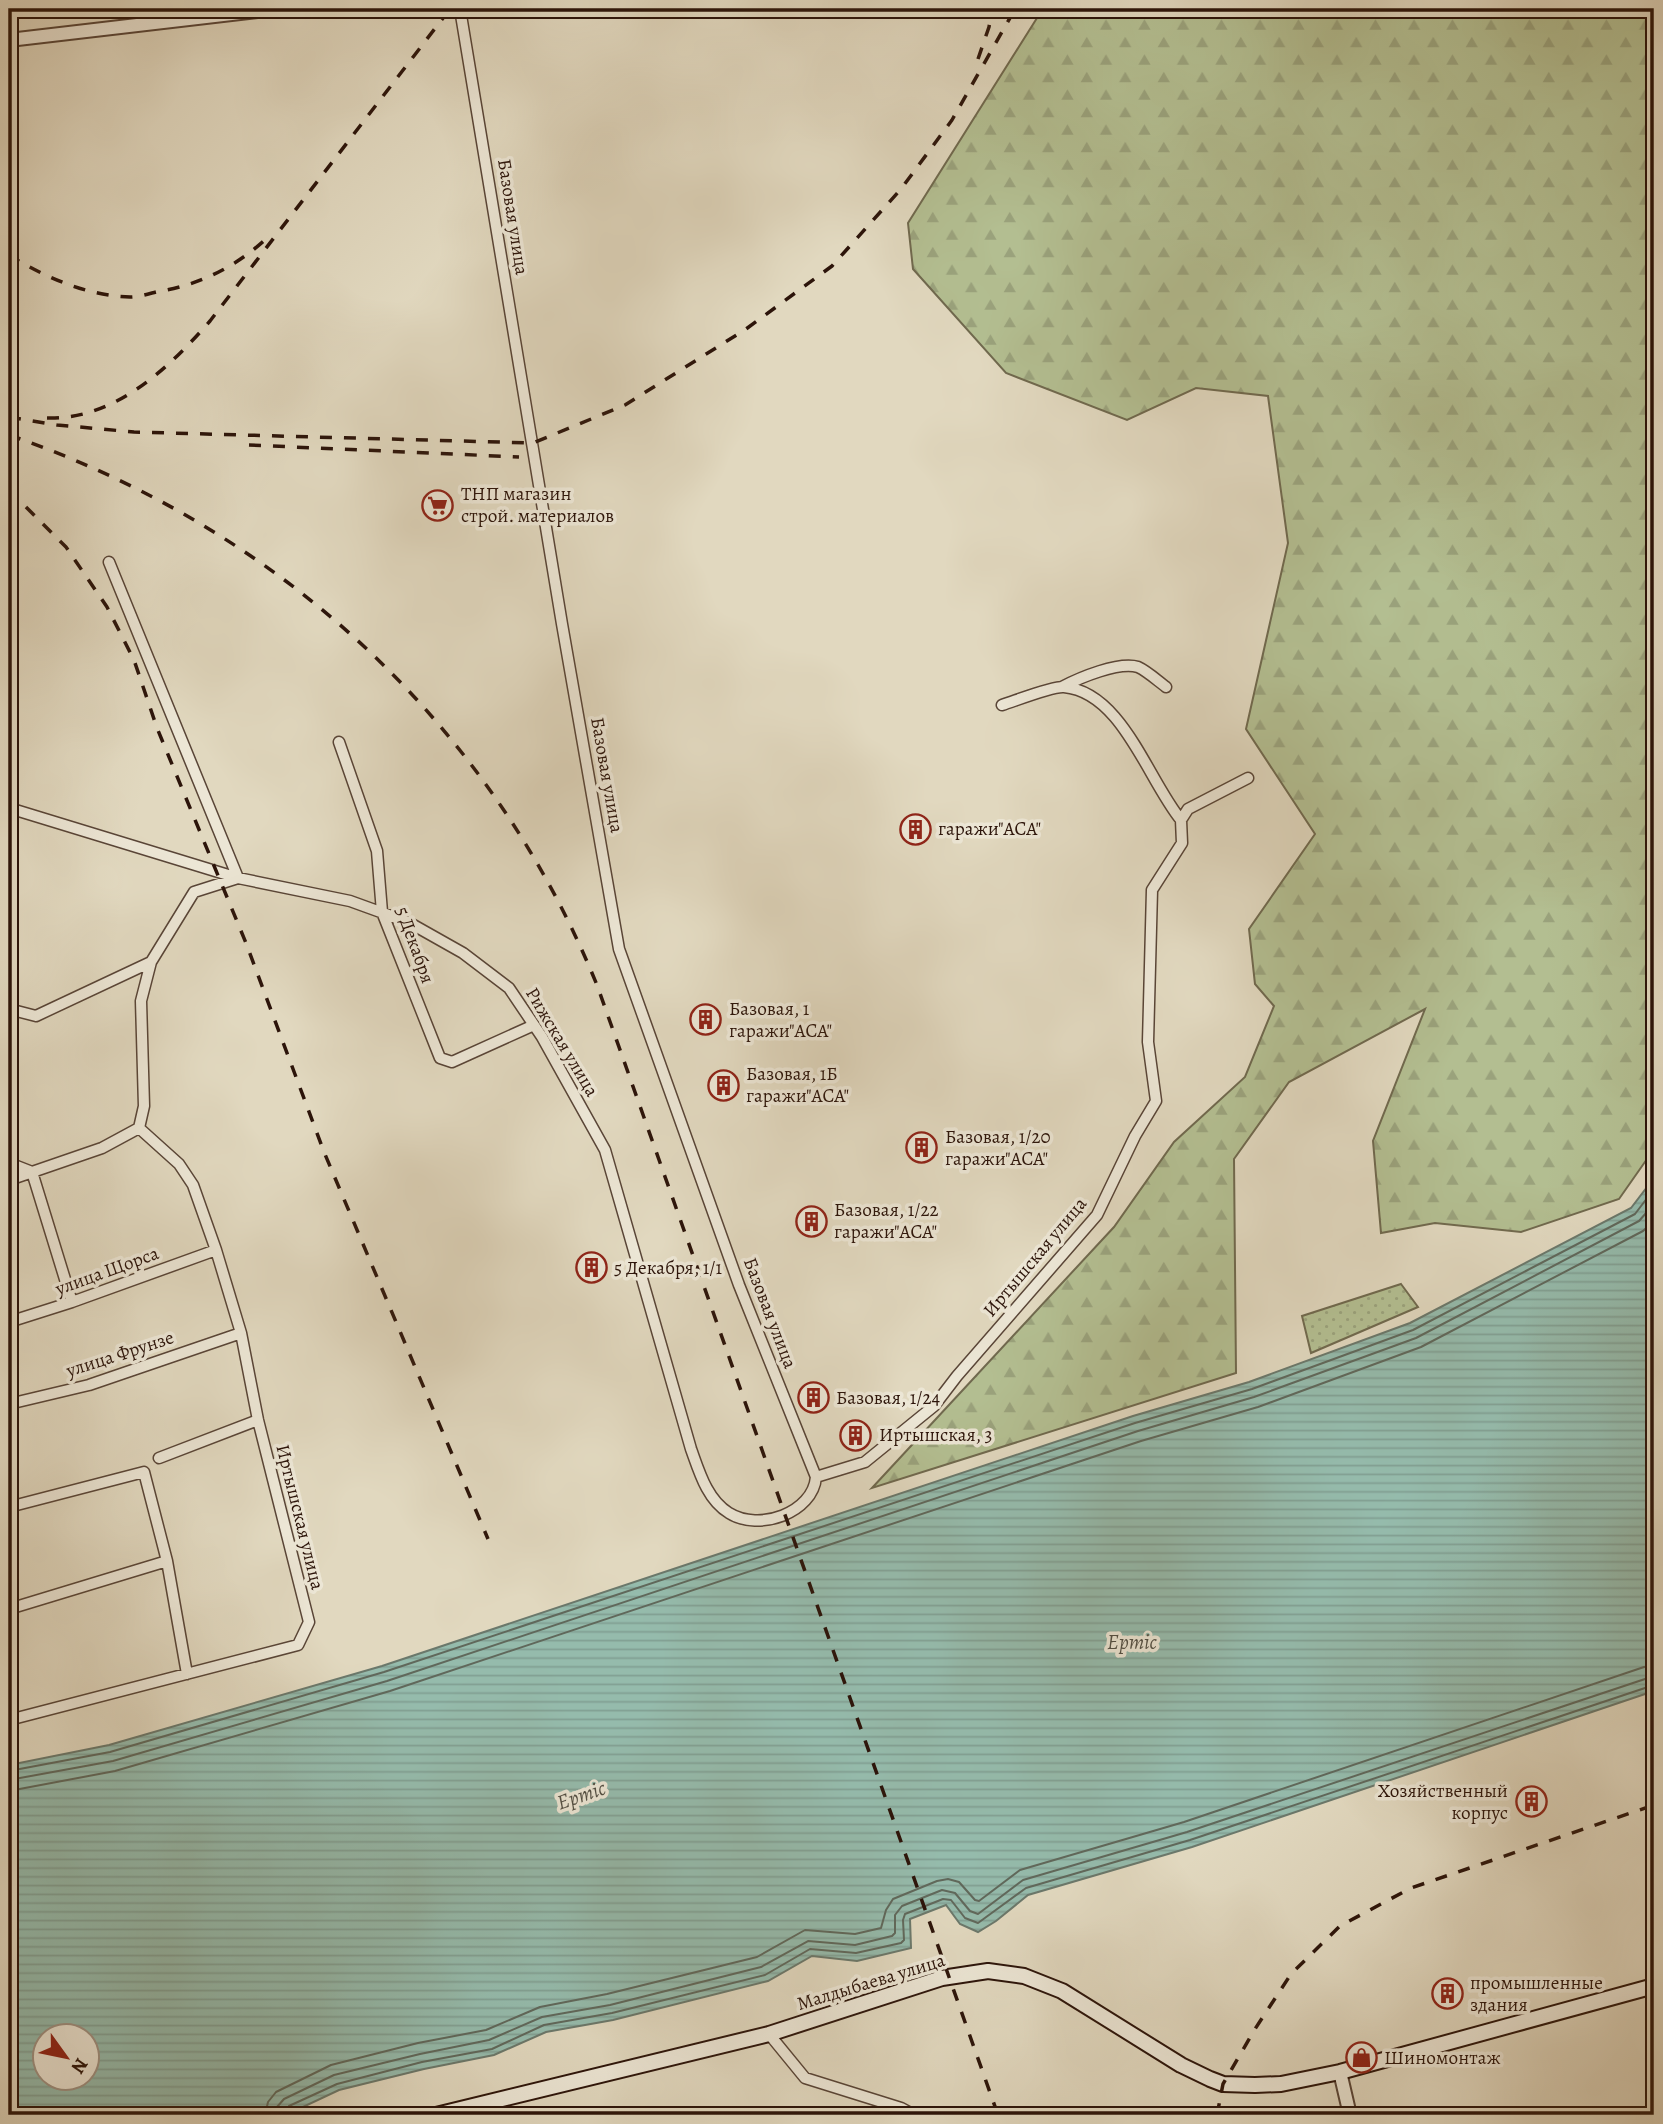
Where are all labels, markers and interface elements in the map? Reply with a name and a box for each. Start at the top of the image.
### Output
street label: Базовая улица [491,157,535,277]
place label: ТНП магазин строй. материалов [461,481,614,529]
supermarket icon: ТНП магазин строй. материалов [421,488,455,522]
street label: Базовая улица [584,715,630,835]
building icon: гаражи"ACА" [898,812,932,846]
place label: гаражи"ACА" [938,816,1041,842]
street label: 5 Декабря [389,903,441,987]
street label: Рижская улица [519,982,605,1102]
place label: Базовая, 1 гаражи"ACА" [729,996,832,1044]
building icon: Базовая, 1 гаражи"ACА" [689,1003,723,1037]
place label: Базовая, 1Б гаражи"ACА" [746,1061,849,1109]
building icon: Базовая, 1Б гаражи"ACА" [706,1068,740,1102]
place label: Базовая, 1/20 гаражи"ACА" [945,1124,1051,1172]
building icon: Базовая, 1/20 гаражи"ACА" [905,1131,939,1165]
street label: Иртышская улица [977,1191,1093,1322]
place label: Базовая, 1/22 гаражи"ACА" [834,1197,939,1245]
building icon: Базовая, 1/22 гаражи"ACА" [794,1204,828,1238]
street label: улица Щорса [51,1240,163,1302]
building icon: 5 Декабря, 1/1 [574,1251,608,1285]
street label: Базовая улица [737,1254,803,1373]
place label: 5 Декабря, 1/1 [614,1255,722,1281]
street label: улица Фрунзе [62,1324,177,1384]
building icon: Базовая, 1/24 [796,1381,830,1415]
place label: Базовая, 1/24 [836,1385,941,1411]
building icon: Иртышская, 3 [839,1418,873,1452]
place label: Иртышская, 3 [879,1422,992,1448]
street label: Иртышская улица [269,1442,331,1593]
water label: Ертіс [1107,1628,1158,1656]
water label: Ертіс [553,1773,610,1816]
place label: Хозяйственный корпус [1378,1778,1508,1826]
building icon: Хозяйственный корпус [1514,1785,1548,1819]
street label: Малдыбаева улица [794,1947,948,2017]
place label: промышленные здания [1470,1970,1603,2018]
building icon: промышленные здания [1430,1977,1464,2011]
north arrow [32,2022,102,2092]
shop icon: Шиномонтаж [1344,2041,1378,2075]
place label: Шиномонтаж [1384,2045,1501,2071]
text: N [65,2053,94,2079]

